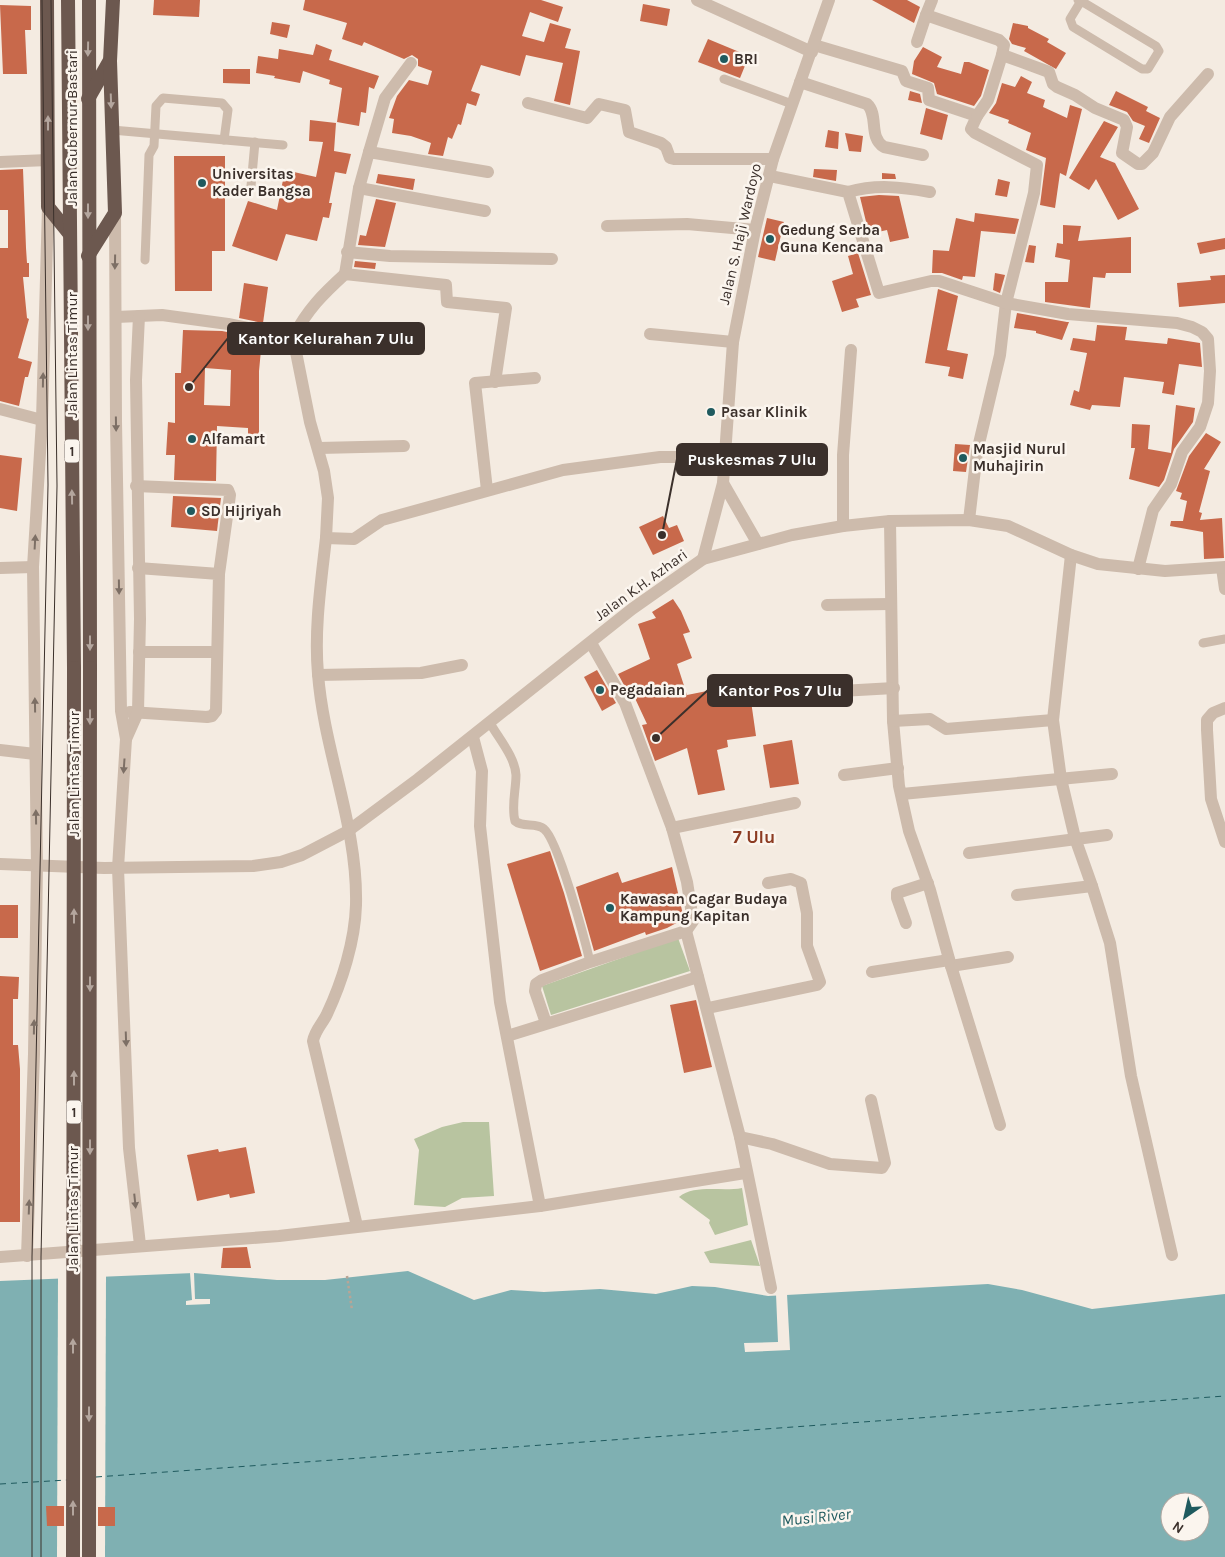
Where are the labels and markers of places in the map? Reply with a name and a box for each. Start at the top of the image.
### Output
place label: BRI [734,50,758,68]
marker: BRI [718,53,730,65]
place label: Universitas Kader Bangsa [212,165,311,200]
marker: Universitas Kader Bangsa [196,177,208,189]
place label: Gedung Serba Guna Kencana [780,221,883,256]
marker: Gedung Serba Guna Kencana [764,233,776,245]
callout: Kantor Kelurahan 7 Ulu [228,323,424,354]
place label: Pasar Klinik [721,403,807,421]
marker: Pasar Klinik [705,406,717,418]
place label: Alfamart [202,430,265,448]
marker: Alfamart [186,433,198,445]
place label: Masjid Nurul Muhajirin [973,440,1066,475]
callout: Puskesmas 7 Ulu [677,444,827,475]
marker: Masjid Nurul Muhajirin [957,452,969,464]
place label: SD Hijriyah [201,502,282,520]
marker: SD Hijriyah [185,505,197,517]
callout: Kantor Pos 7 Ulu [708,675,852,706]
place label: Pegadaian [610,681,685,699]
marker: Pegadaian [594,684,606,696]
place label: Kawasan Cagar Budaya Kampung Kapitan [620,890,787,925]
marker: Kawasan Cagar Budaya Kampung Kapitan [604,902,616,914]

